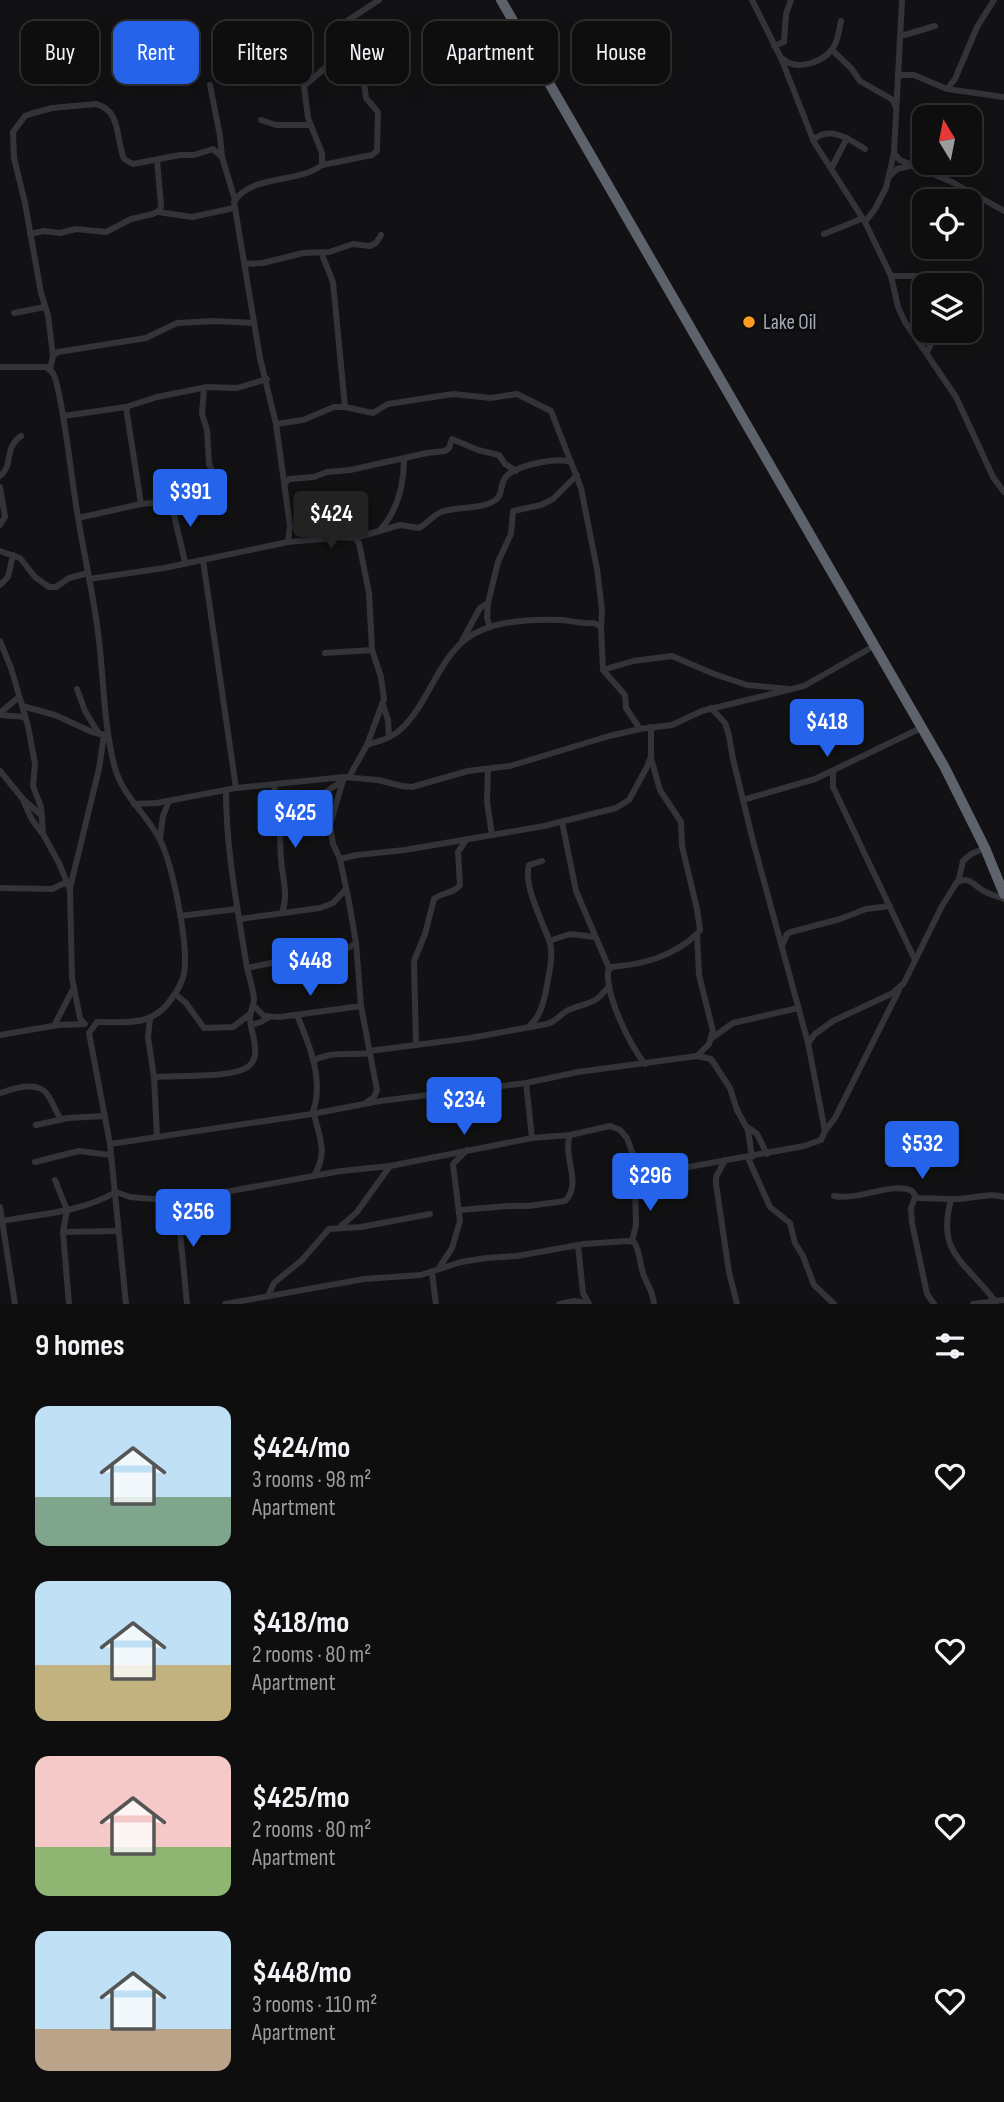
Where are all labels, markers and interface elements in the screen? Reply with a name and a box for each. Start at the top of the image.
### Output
chip: Buy [21,21,99,84]
chip: Rent [113,21,199,84]
chip: Filters [213,21,312,84]
chip: New [326,21,409,84]
chip: Apartment [423,21,558,84]
chip: House [572,21,670,84]
north arrow [912,105,982,175]
map controls [912,105,982,343]
button: locate [912,189,982,259]
button: layers [912,273,982,343]
place label: Lake Oil [763,310,817,335]
marker: Lake Oil [741,314,757,330]
pin: $391 [149,470,231,529]
text: $391 [169,478,211,506]
pin: $424 [290,491,372,551]
text: $424 [309,500,353,528]
pin: $418 [786,700,868,759]
text: $418 [806,708,848,736]
pin: $425 [254,790,336,850]
text: $425 [274,799,316,827]
pin: $448 [269,939,351,998]
text: $448 [288,947,332,975]
pin: $234 [423,1078,505,1137]
text: $234 [443,1086,485,1114]
pin: $532 [881,1122,963,1181]
text: $532 [901,1130,943,1158]
pin: $296 [609,1154,691,1213]
text: $296 [628,1162,672,1190]
pin: $256 [152,1190,234,1249]
text: $256 [172,1198,214,1226]
icon: filters [931,1327,969,1365]
text: 9 homes [35,1328,125,1364]
text: $424/mo [252,1430,350,1466]
icon: home [91,1434,175,1518]
icon: heart [931,1457,969,1495]
text: 3 rooms · 98 m² [252,1466,371,1494]
text: Apartment [252,1494,336,1522]
text: $418/mo [252,1605,349,1641]
icon: home [91,1609,175,1693]
icon: heart [931,1632,969,1670]
text: 2 rooms · 80 m² [252,1641,371,1669]
text: Apartment [252,1669,336,1697]
text: $425/mo [252,1780,350,1816]
icon: home [91,1784,175,1868]
icon: heart [931,1807,969,1845]
text: 2 rooms · 80 m² [252,1816,371,1844]
text: Apartment [252,1844,336,1872]
text: $448/mo [252,1955,352,1991]
icon: home [91,1959,175,2043]
icon: heart [931,1982,969,2020]
text: 3 rooms · 110 m² [252,1991,377,2019]
text: Apartment [252,2019,336,2047]

